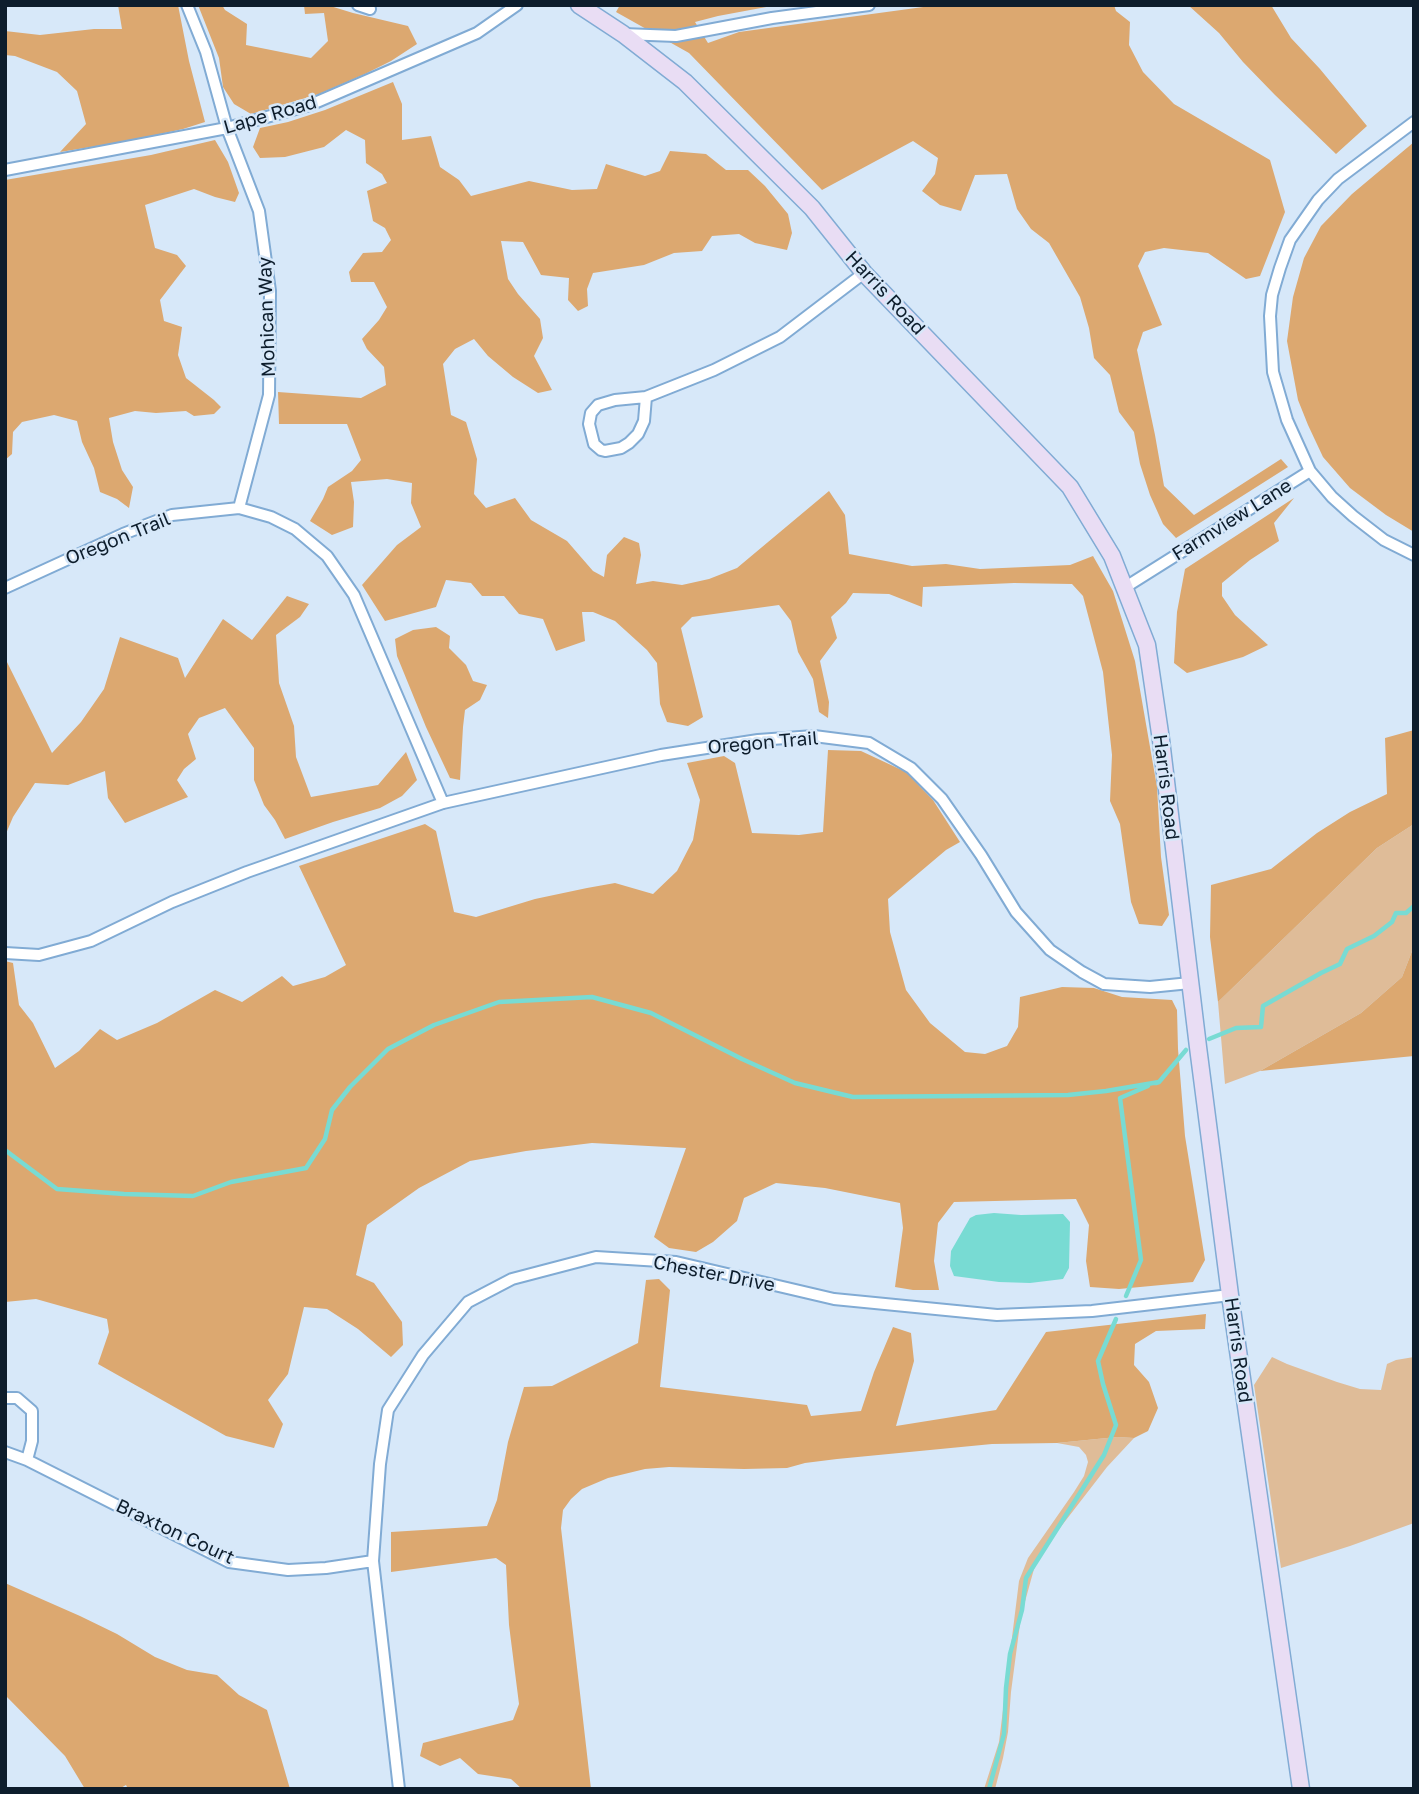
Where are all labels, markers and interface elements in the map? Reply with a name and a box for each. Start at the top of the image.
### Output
street label: Lape Road [221,91,319,139]
street label: Harris Road [840,246,930,340]
street label: Mohican Way [254,256,280,378]
street label: Farmview Lane [1168,474,1296,566]
street label: Oregon Trail [62,508,174,570]
street label: Oregon Trail [707,727,819,759]
street label: Harris Road [1148,733,1184,841]
street label: Chester Drive [651,1251,777,1297]
street label: Harris Road [1219,1296,1257,1404]
street label: Braxton Court [112,1495,238,1569]

